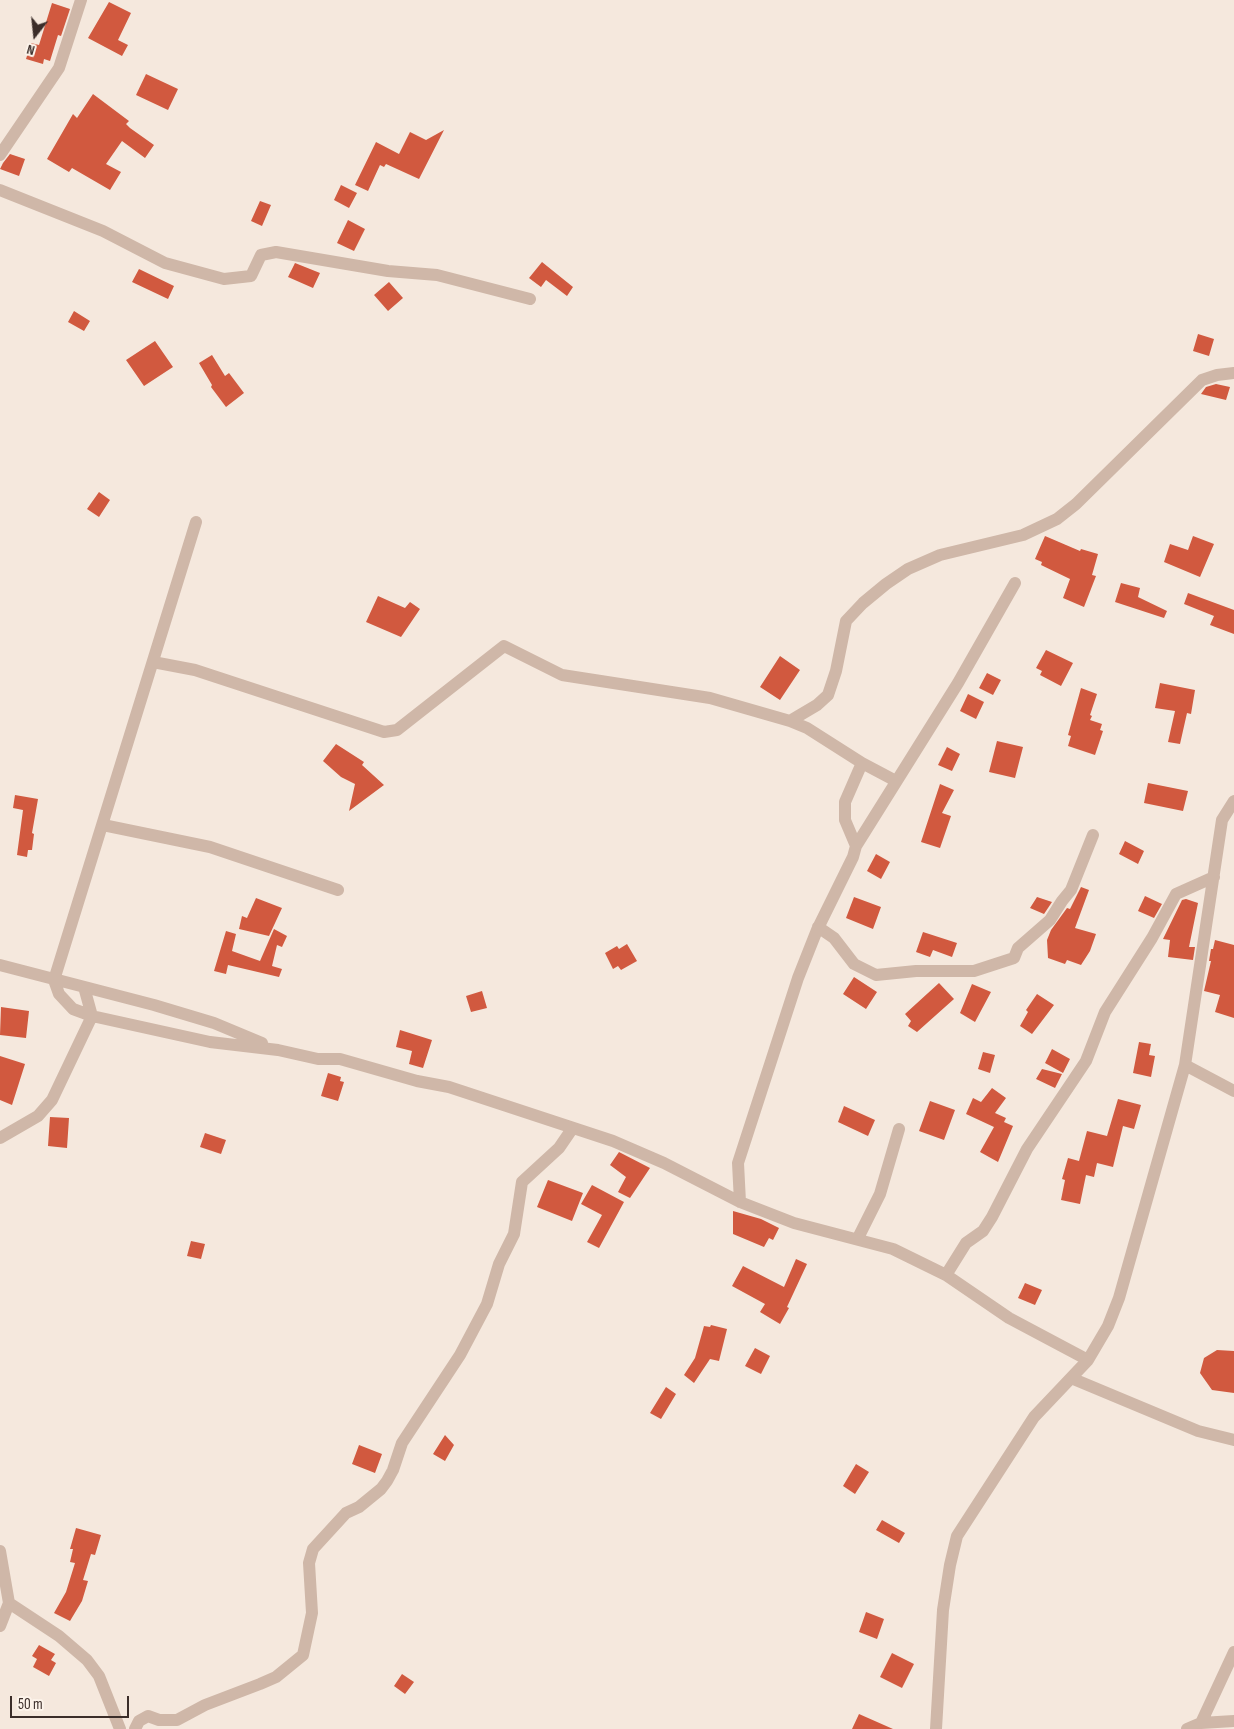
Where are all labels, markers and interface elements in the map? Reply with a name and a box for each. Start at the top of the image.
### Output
north arrow [10,10,60,60]
text: N [25,41,37,59]
scale bar [12,1686,131,1718]
text: 50 m [18,1695,43,1714]

